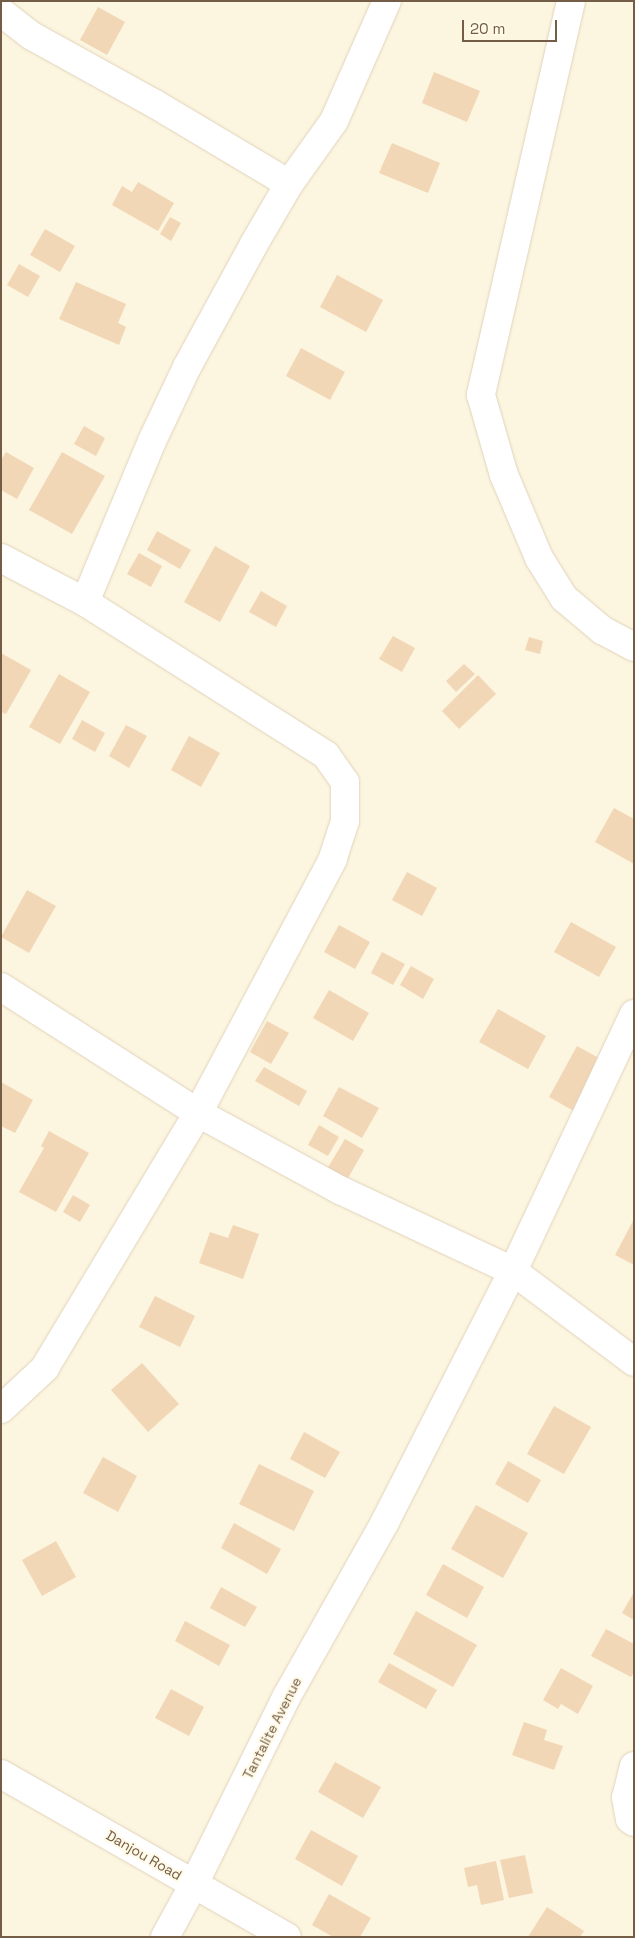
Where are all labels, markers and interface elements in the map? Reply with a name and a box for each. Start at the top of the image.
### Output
scale bar [465,10,560,42]
text: 20 m [470,19,505,38]
street label: Tantalite Avenue [239,1674,305,1782]
street label: Danjou Road [103,1827,185,1883]

